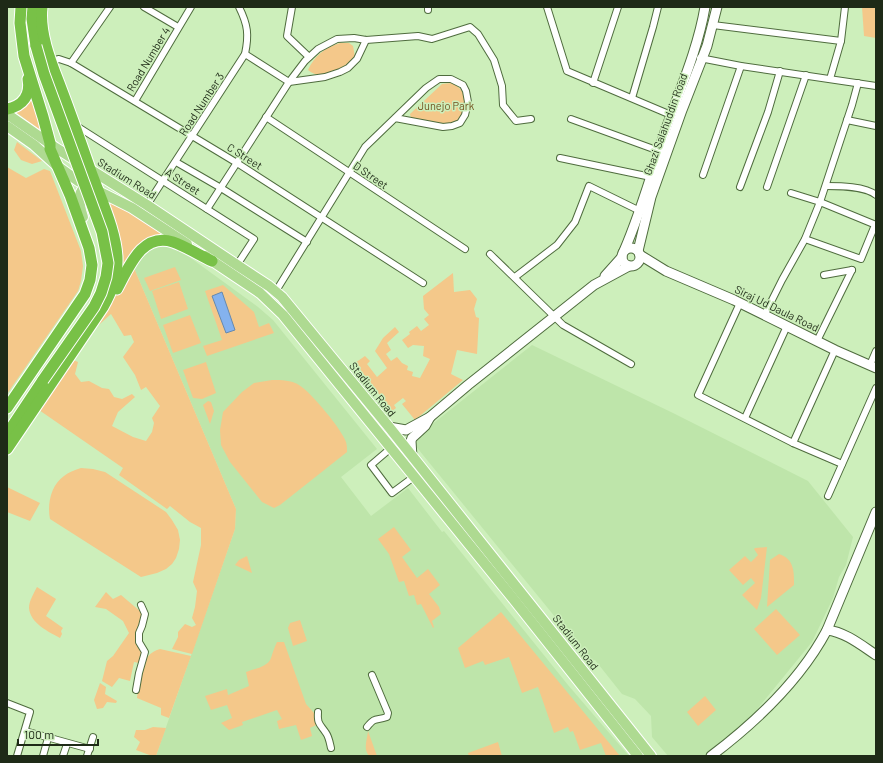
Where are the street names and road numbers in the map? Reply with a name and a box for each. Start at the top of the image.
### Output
street label: Road Number 4 [124,24,172,94]
street label: Road Number 3 [176,70,226,138]
street label: Ghazi Salahuddin Road [641,71,689,177]
street label: C Street [225,140,265,172]
street label: Stadium Road [95,155,159,201]
street label: D Street [351,159,391,191]
street label: A Street [163,165,203,197]
street label: Siraj Ud Daula Road [733,282,821,334]
street label: Stadium Road [347,359,399,419]
street label: Stadium Road [550,612,602,672]

